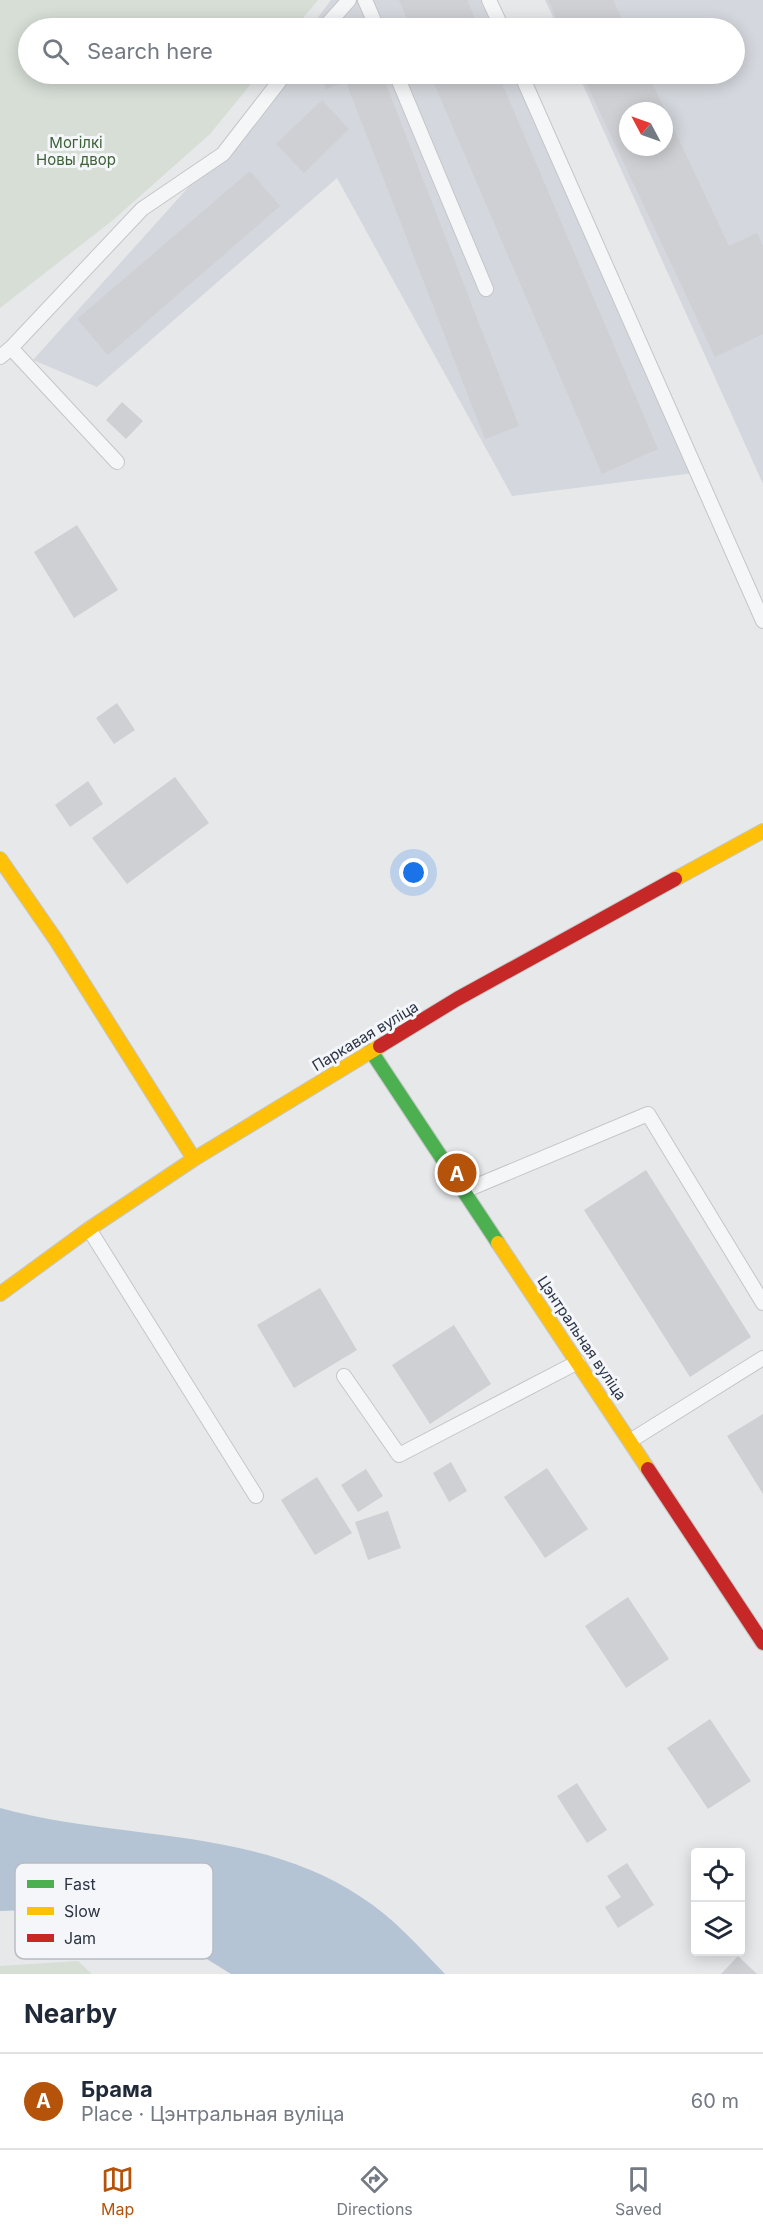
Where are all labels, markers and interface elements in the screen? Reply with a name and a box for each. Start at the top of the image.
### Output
search box [18,18,745,84]
icon: search [39,35,72,68]
text: Search here [87,38,213,64]
north arrow [619,102,673,156]
park label: Могілкі Новы двор [36,133,116,169]
your location [399,858,428,887]
street label: Паркавая вуліца [308,997,422,1075]
pin: A [438,1150,476,1196]
street label: Цэнтральная вуліца [533,1272,631,1404]
map controls [691,1848,745,1956]
button: locate [691,1848,745,1902]
legend [15,1863,213,1959]
text: Fast [64,1874,96,1894]
text: Slow [64,1901,101,1921]
button: layers [691,1902,745,1956]
text: Jam [64,1928,96,1948]
text: Nearby [24,1998,117,2029]
text: Брама [81,2076,153,2102]
text: A [36,2089,51,2113]
text: 60 m [691,2089,739,2113]
text: Place · Цэнтральная вуліца [81,2102,344,2126]
tab: Map [101,2163,134,2219]
tab: Directions [337,2163,413,2219]
tab: Saved [615,2163,662,2219]

